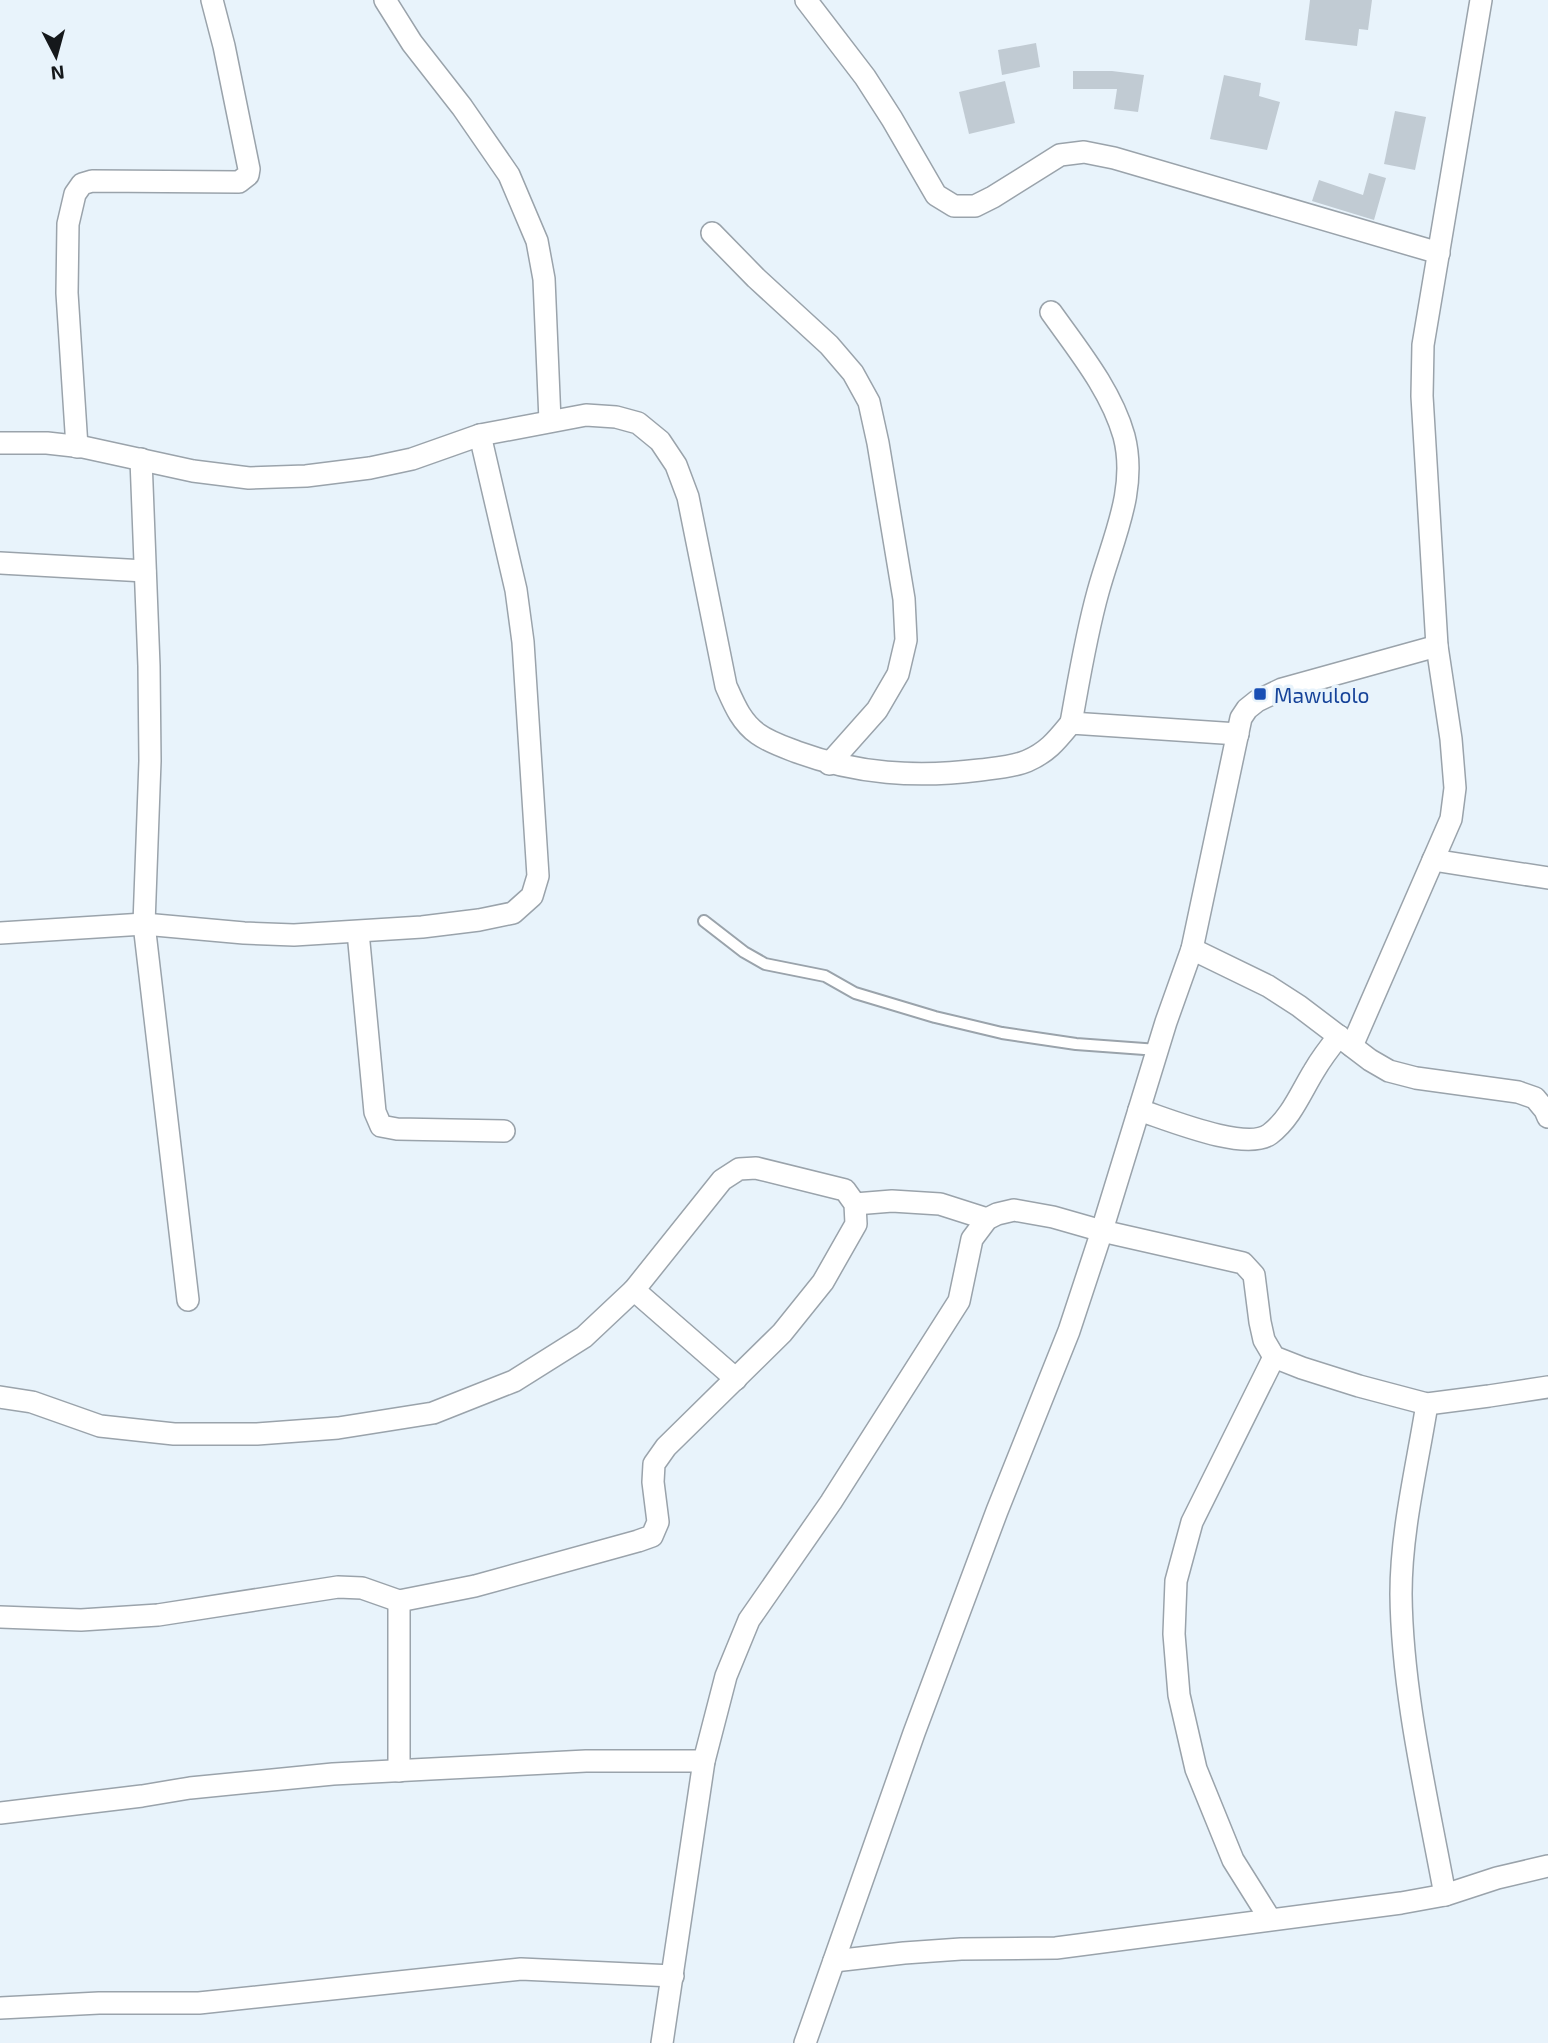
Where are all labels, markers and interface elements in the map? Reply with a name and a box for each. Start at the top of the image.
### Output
north arrow [21,21,91,91]
text: N [50,61,66,86]
place label: Mawulolo [1274,682,1370,707]
marker: Mawulolo [1252,686,1268,702]

